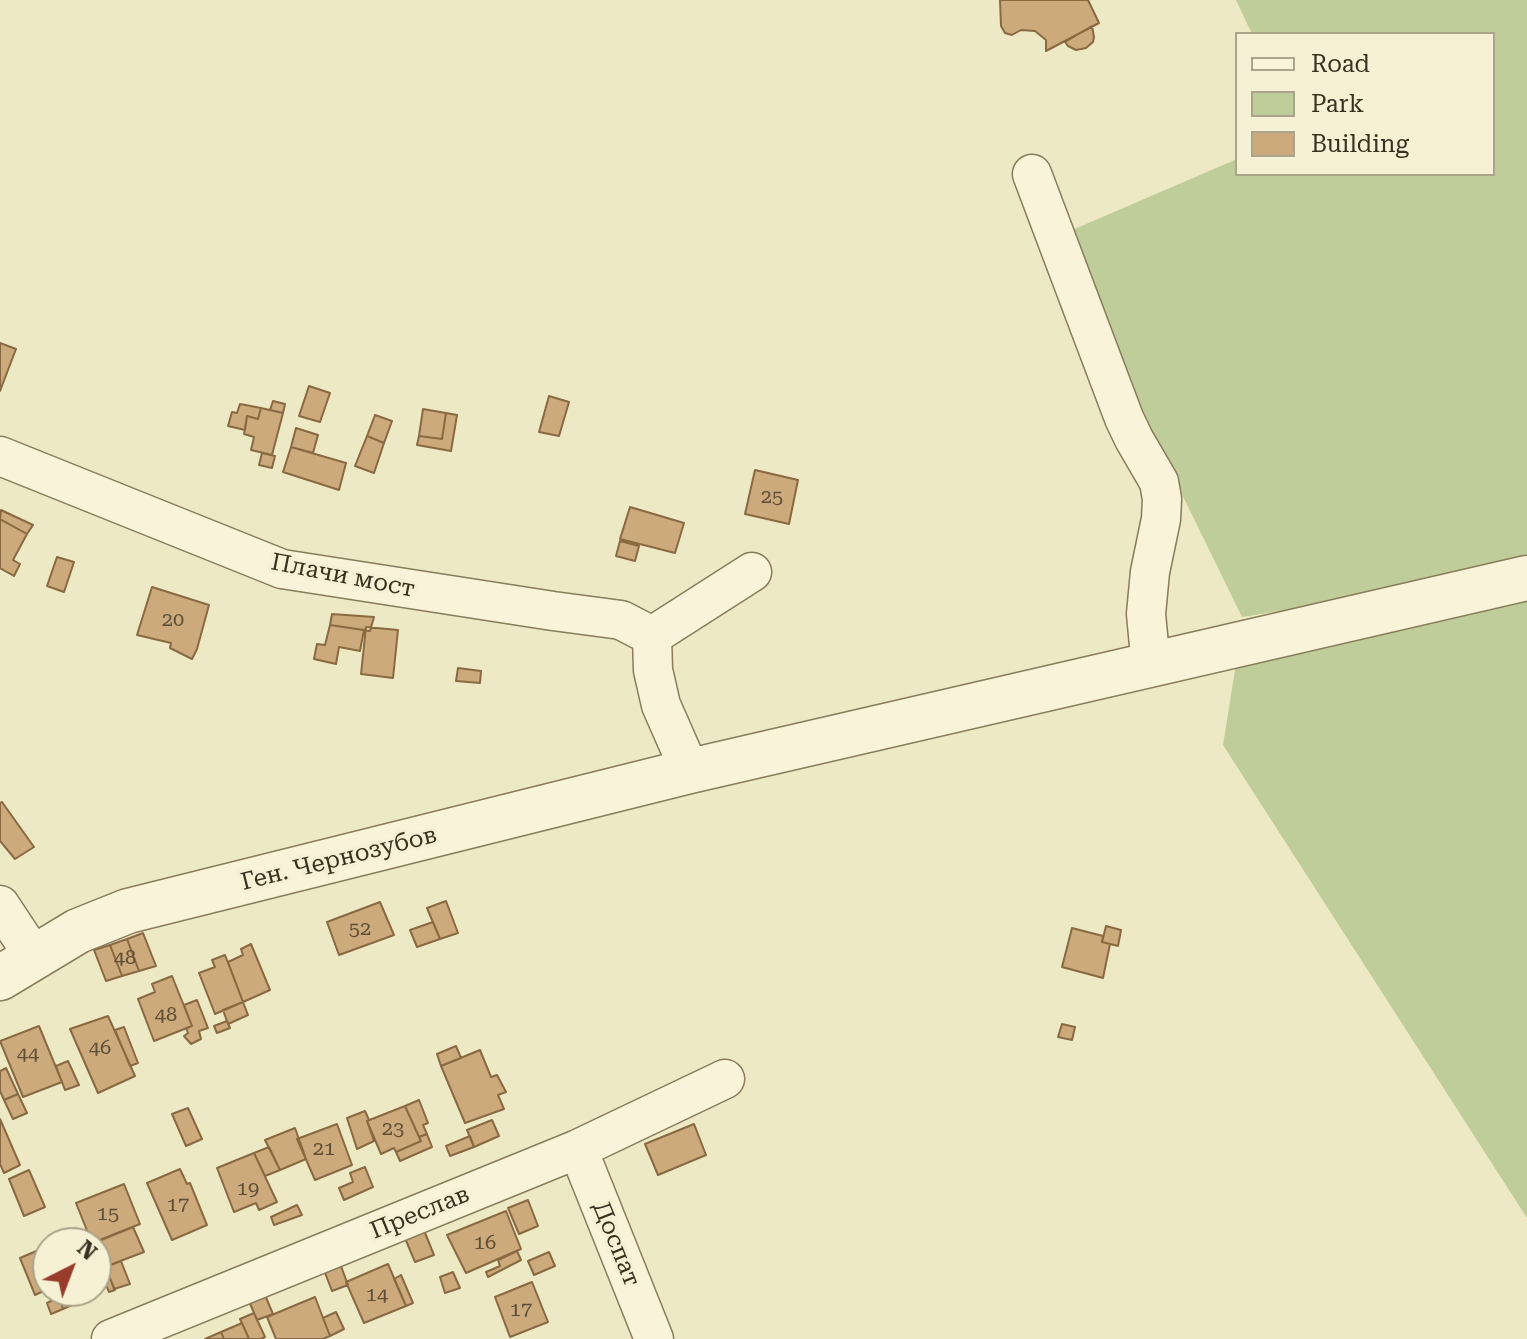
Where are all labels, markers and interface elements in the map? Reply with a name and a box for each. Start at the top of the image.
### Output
legend [1235,32,1495,176]
text: Road [1311,50,1370,78]
text: Park [1311,90,1364,118]
text: Building [1311,130,1409,158]
house number: 25 [761,485,783,509]
street label: Плачи мост [269,548,417,604]
house number: 20 [162,608,184,632]
street label: Ген. Чернозубов [238,821,440,897]
house number: 52 [349,917,371,941]
house number: 48 [114,946,136,970]
house number: 48 [155,1003,177,1027]
house number: 46 [89,1036,111,1060]
house number: 44 [17,1042,39,1066]
house number: 23 [382,1117,404,1141]
house number: 21 [313,1137,335,1161]
house number: 19 [237,1177,259,1201]
street label: Преслав [366,1180,474,1246]
house number: 17 [167,1193,189,1217]
street label: Доспат [586,1197,646,1291]
house number: 15 [97,1202,119,1226]
north arrow [32,1227,112,1307]
house number: 16 [474,1231,496,1255]
text: N [72,1235,102,1265]
house number: 14 [366,1283,388,1307]
house number: 17 [510,1298,532,1322]

